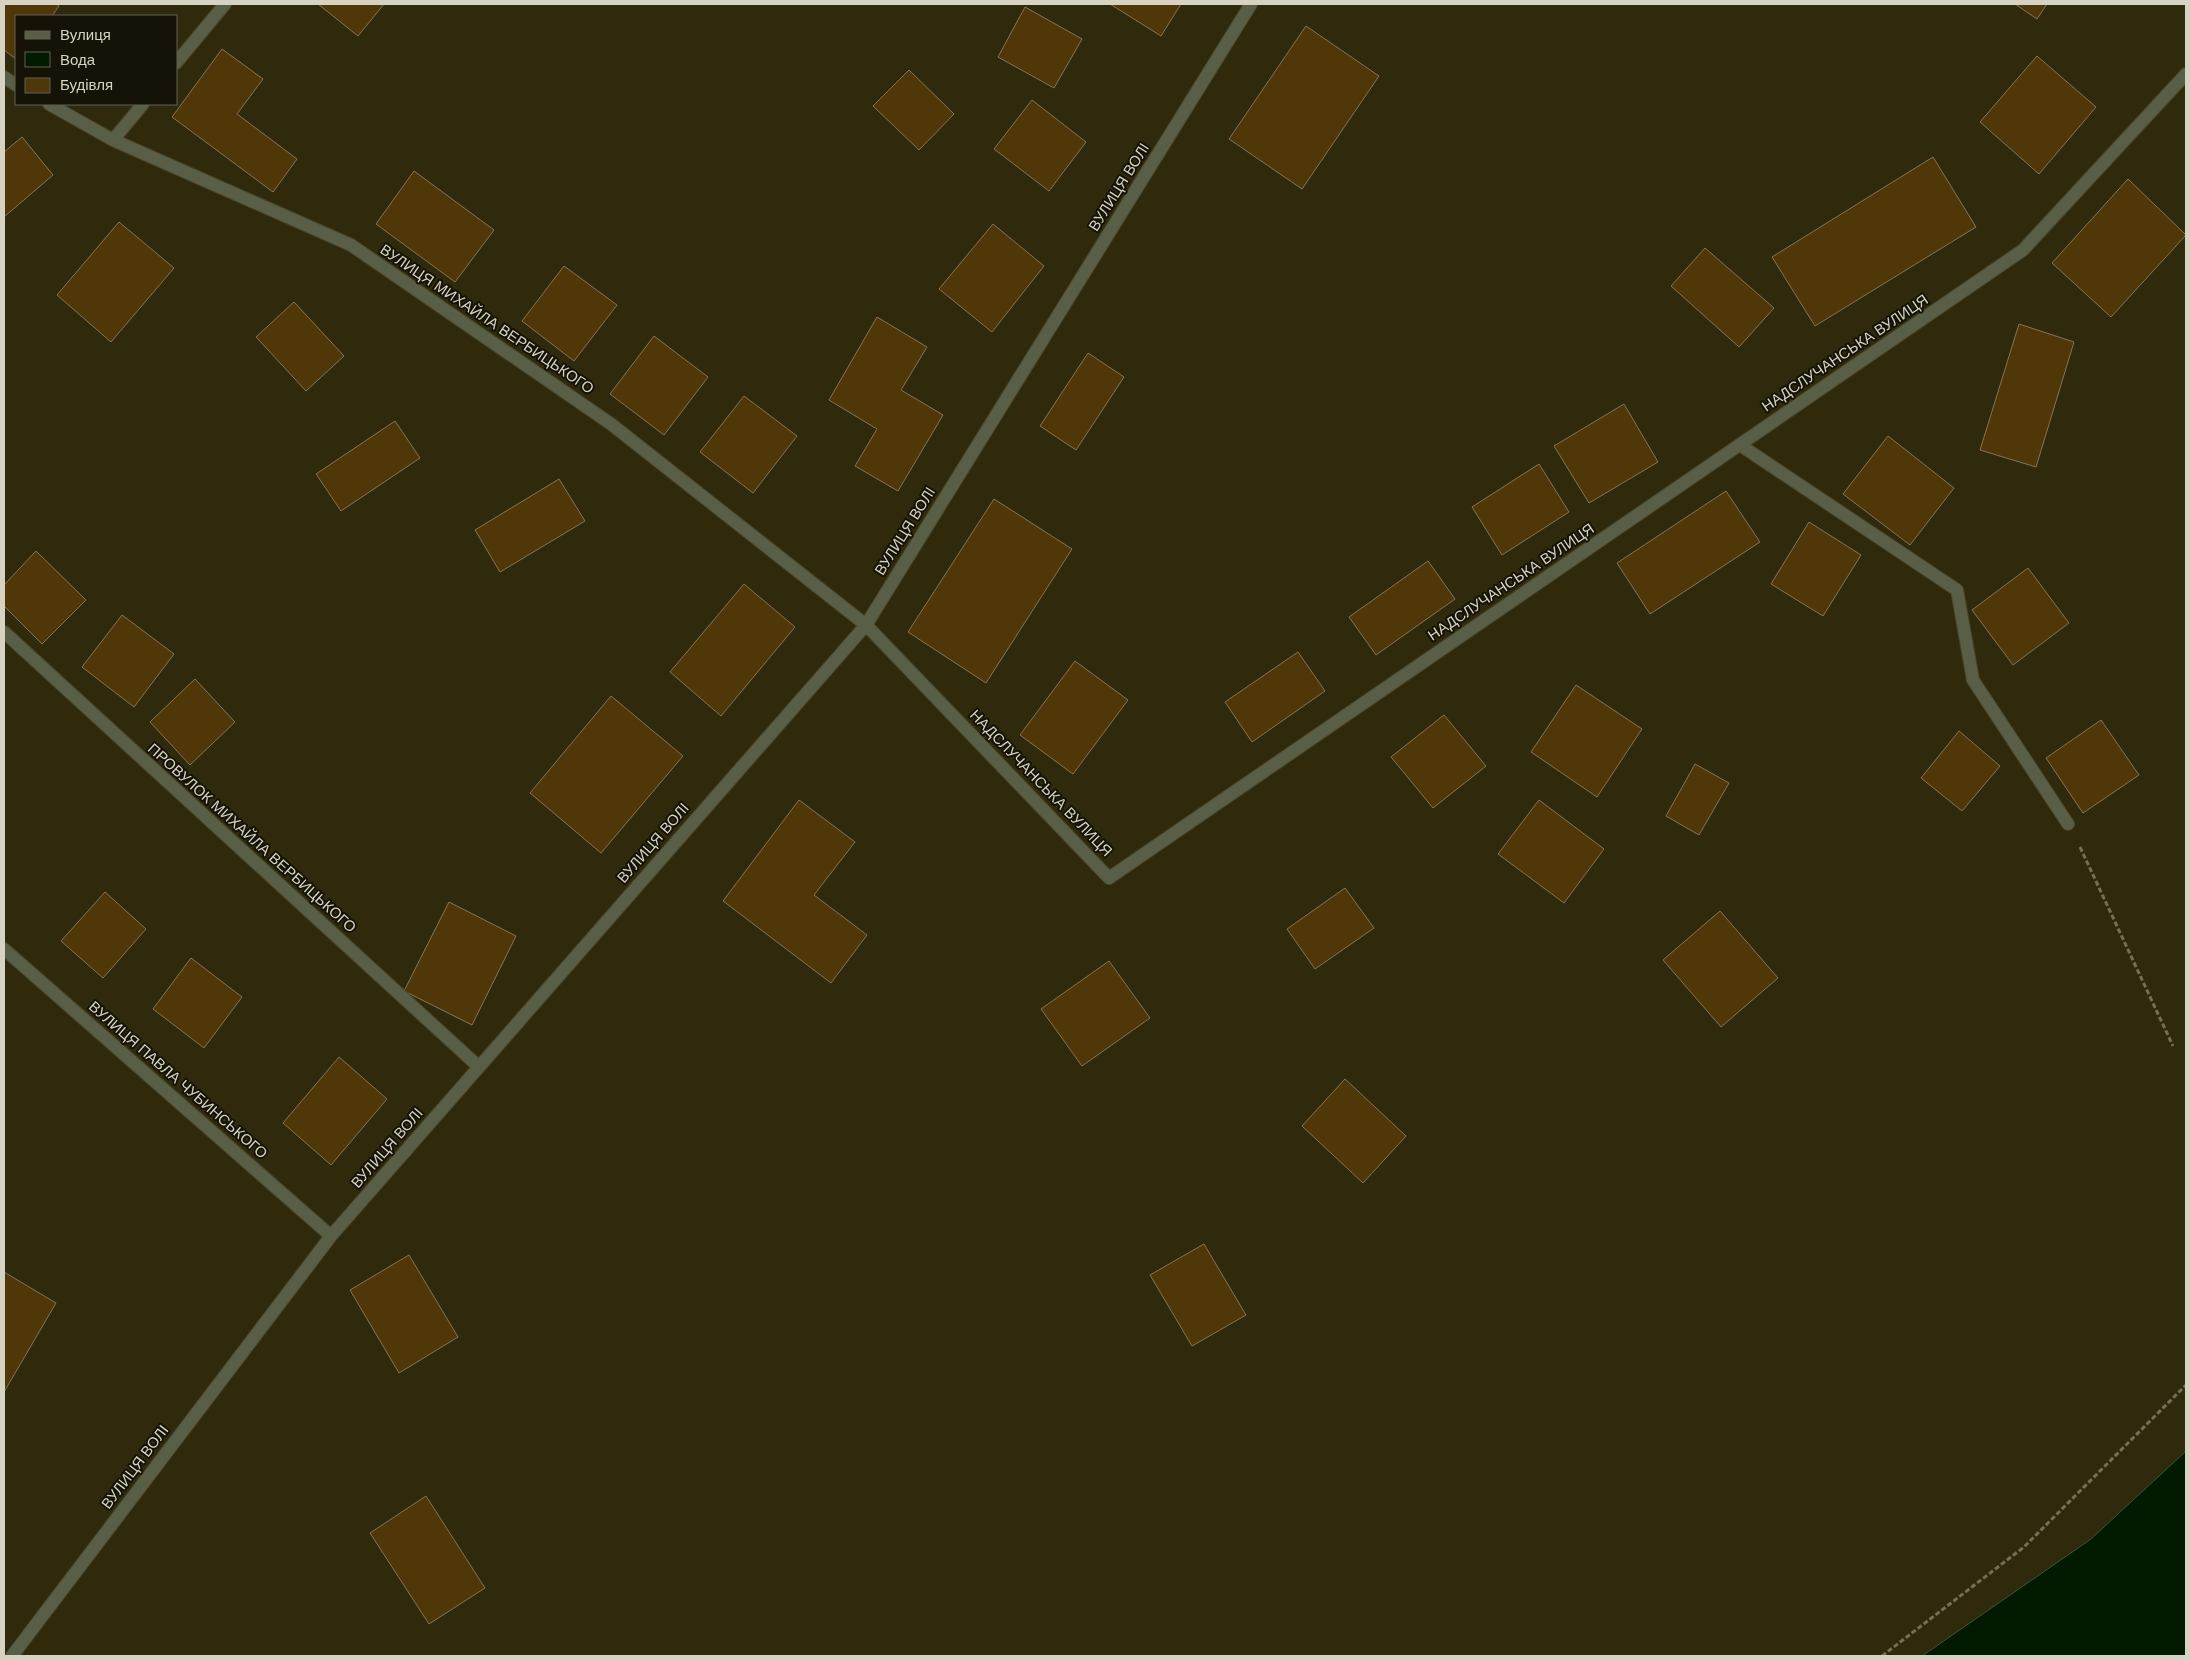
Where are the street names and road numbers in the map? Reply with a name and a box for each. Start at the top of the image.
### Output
street label: ВУЛИЦЯ ВОЛІ [1085,140,1152,234]
street label: ВУЛИЦЯ МИХАЙЛА ВЕРБИЦЬКОГО [377,240,597,397]
street label: НАДСЛУЧАНСЬКА ВУЛИЦЯ [1758,291,1931,415]
street label: ВУЛИЦЯ ВОЛІ [871,484,938,578]
street label: НАДСЛУЧАНСЬКА ВУЛИЦЯ [1424,520,1597,644]
street label: НАДСЛУЧАНСЬКА ВУЛИЦЯ [967,706,1116,859]
street label: ПРОВУЛОК МИХАЙЛА ВЕРБИЦЬКОГО [145,740,360,936]
street label: ВУЛИЦЯ ВОЛІ [613,799,692,886]
street label: ВУЛИЦЯ ПАВЛА ЧУБИНСЬКОГО [86,998,271,1162]
street label: ВУЛИЦЯ ВОЛІ [347,1104,426,1191]
street label: ВУЛИЦЯ ВОЛІ [98,1422,172,1512]

